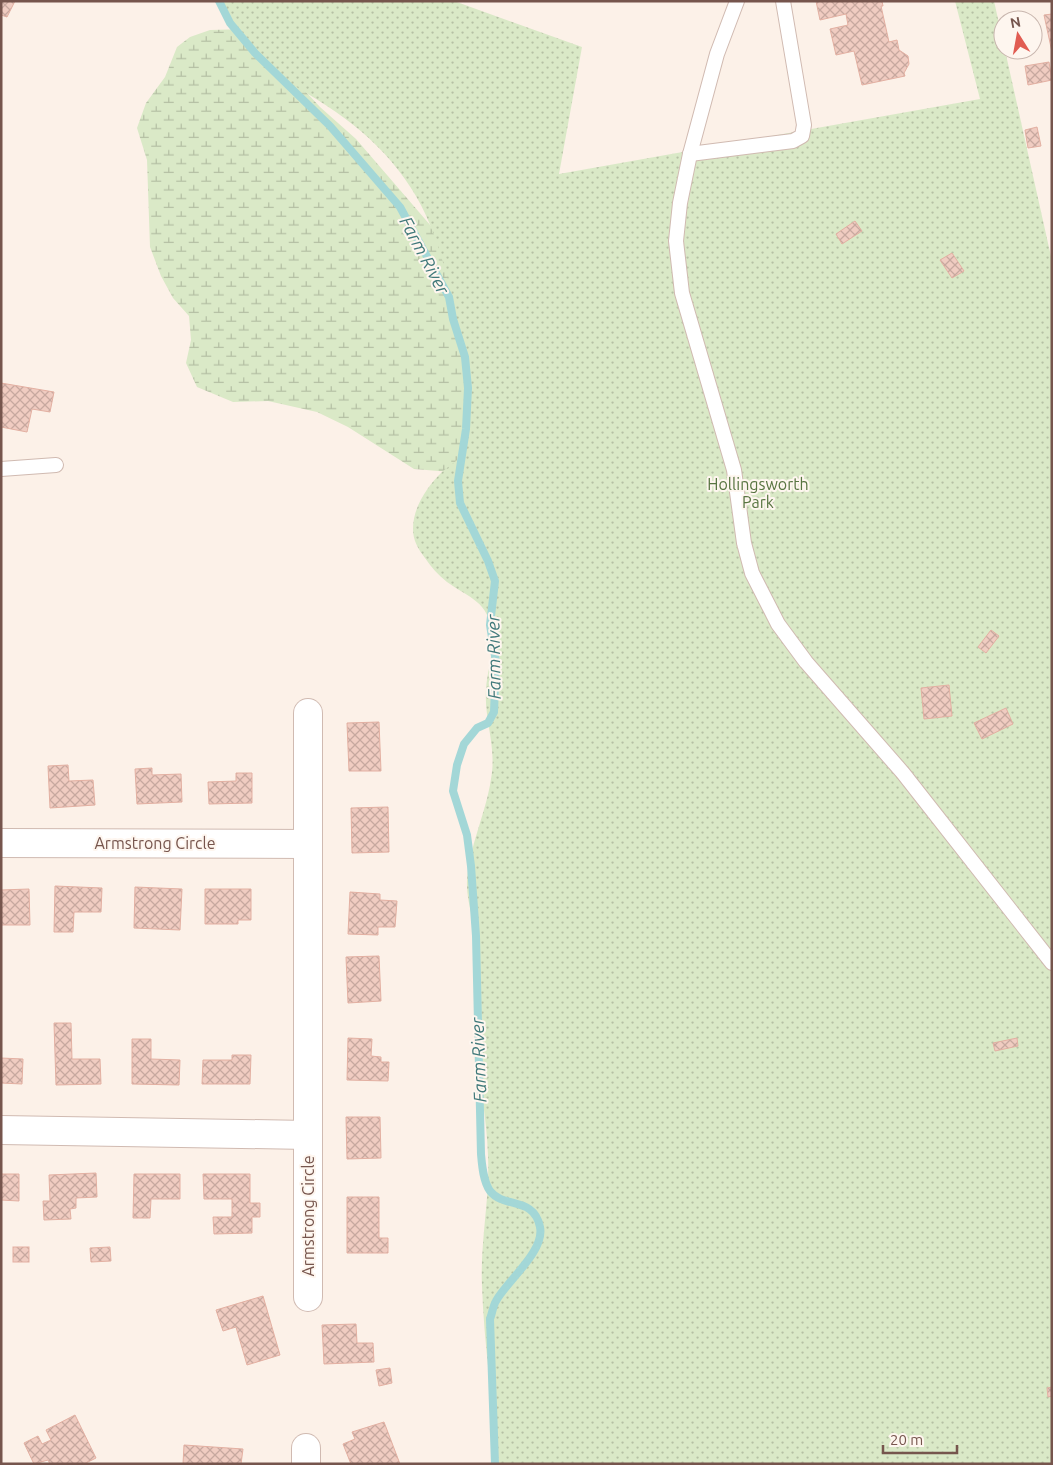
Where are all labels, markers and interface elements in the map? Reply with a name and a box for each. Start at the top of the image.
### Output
north arrow [993,10,1043,60]
text: N [1009,13,1022,31]
water label: Farm River [396,213,454,298]
park label: Hollingsworth Park [707,475,809,511]
water label: Farm River [482,613,504,700]
street label: Armstrong Circle [94,834,216,852]
water label: Farm River [466,1016,489,1103]
street label: Armstrong Circle [299,1155,317,1277]
scale bar [883,1422,957,1454]
text: 20 m [890,1431,923,1448]

